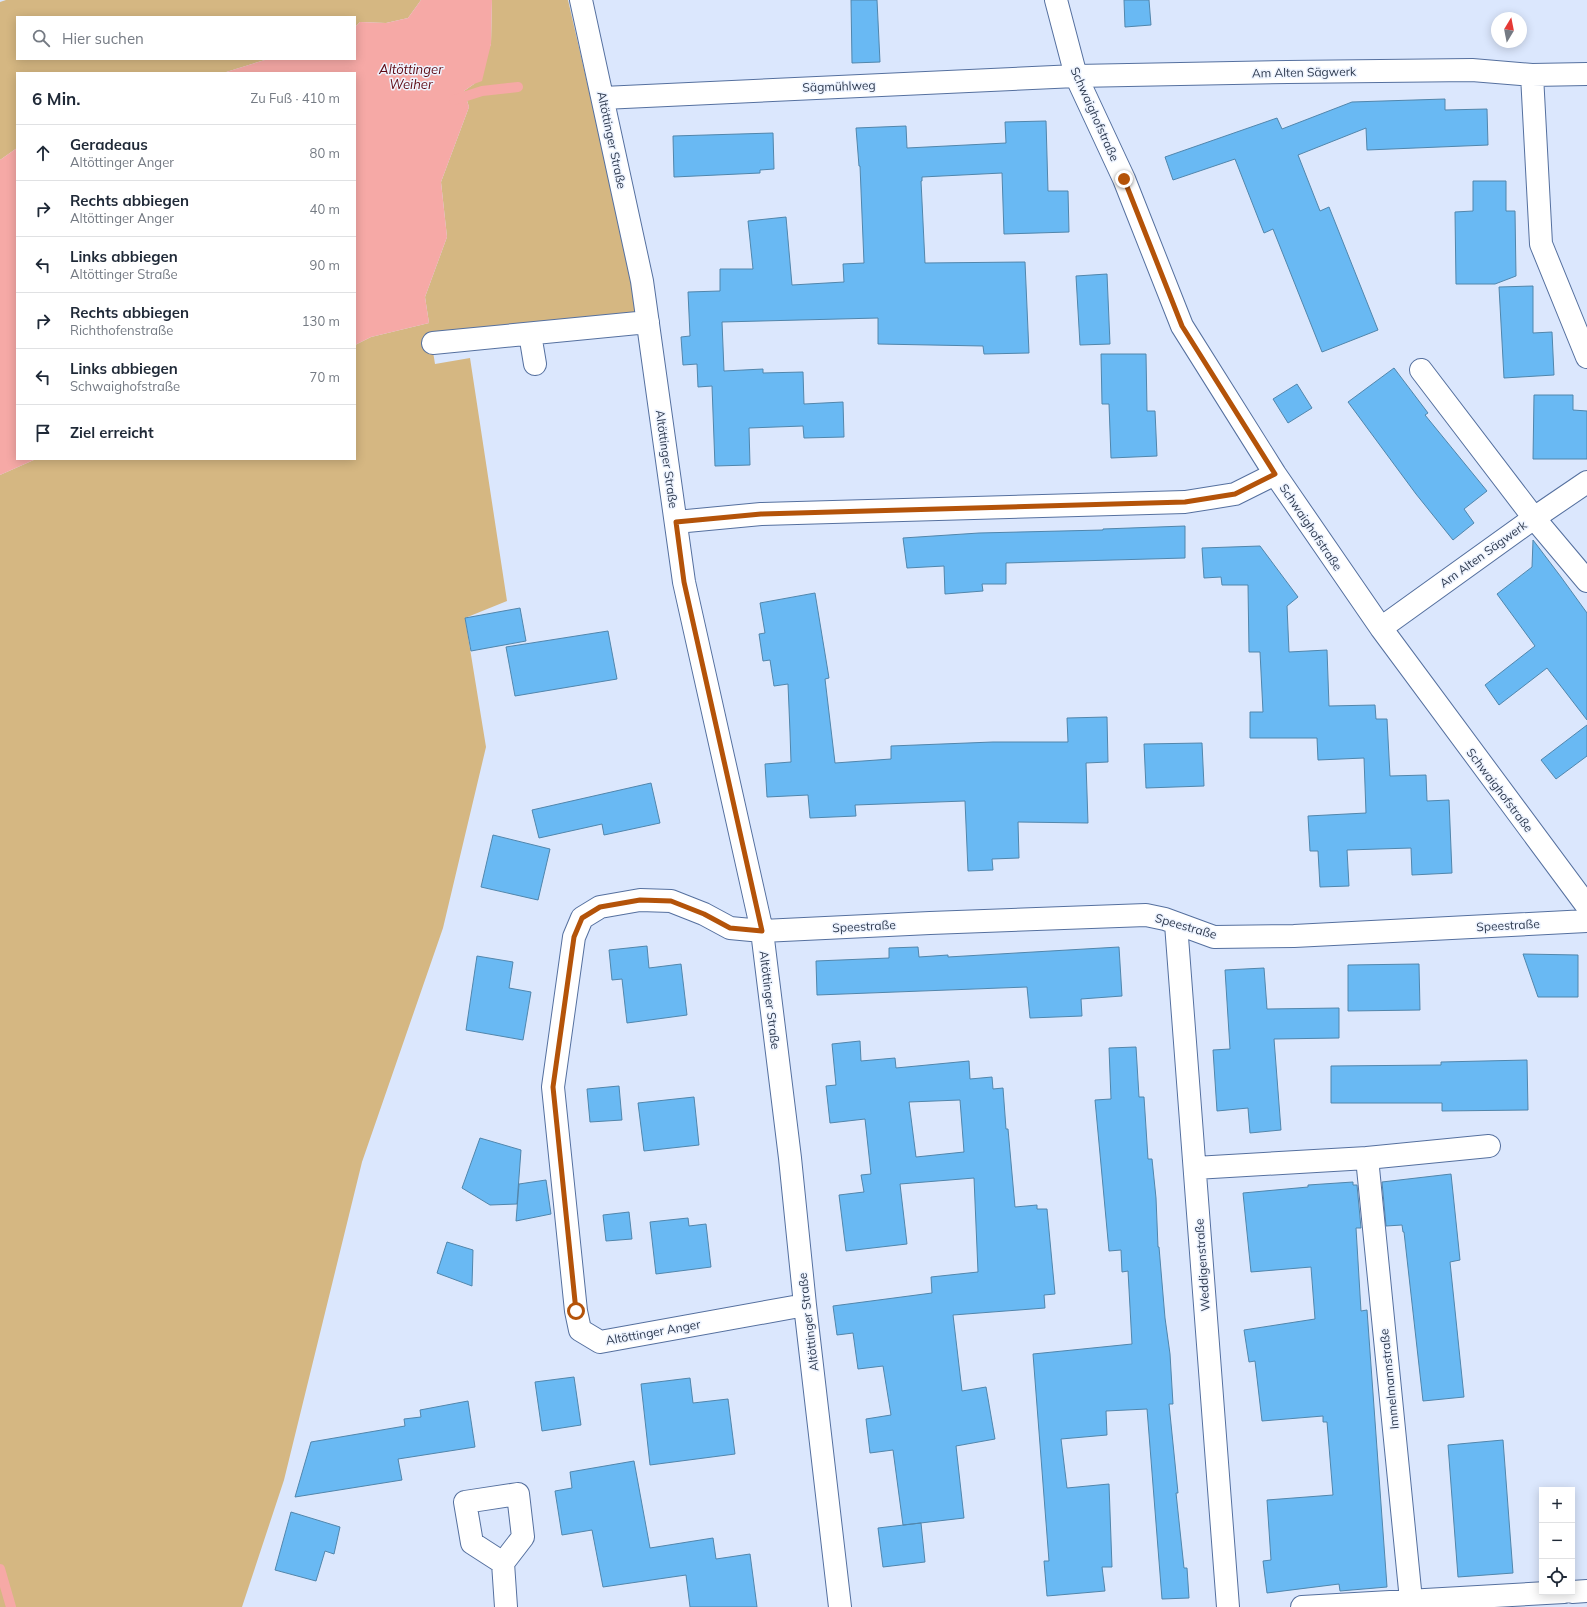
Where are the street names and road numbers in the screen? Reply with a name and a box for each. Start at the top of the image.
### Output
street label: Am Alten Sägwerk [1252,64,1357,80]
street label: Schwaighofstraße [1067,65,1123,163]
street label: Sägmühlweg [802,77,876,95]
street label: Altöttinger Straße [594,90,630,190]
street label: Altöttinger Straße [653,409,681,509]
street label: Schwaighofstraße [1276,481,1346,573]
street label: Am Alten Sägwerk [1436,517,1530,591]
street label: Schwaighofstraße [1463,745,1537,835]
street label: Speestraße [1153,910,1219,942]
street label: Speestraße [1476,916,1540,934]
street label: Speestraße [832,917,896,935]
street label: Altöttinger Straße [757,950,783,1050]
street label: Weddigenstraße [1191,1218,1213,1312]
street label: Altöttinger Straße [795,1272,821,1372]
street label: Altöttinger Anger [604,1316,702,1348]
street label: Immelmannstraße [1376,1328,1402,1430]

